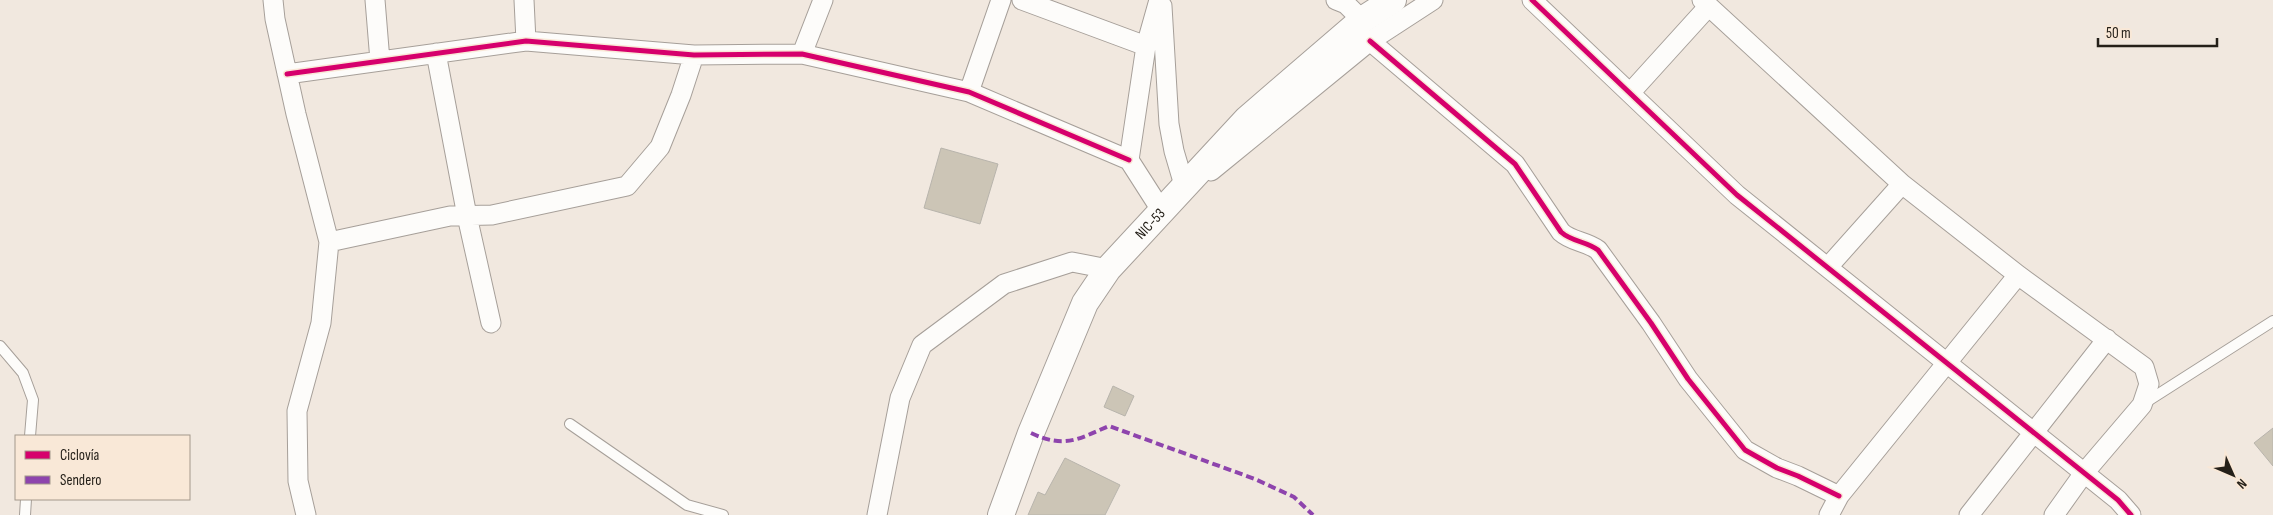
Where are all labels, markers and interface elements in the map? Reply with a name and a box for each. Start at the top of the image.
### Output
scale bar [2098,15,2217,47]
text: 50 m [2106,24,2131,43]
street label: NIC-53 [1131,204,1169,243]
legend [15,435,190,500]
text: Ciclovía [60,446,100,465]
north arrow [2208,450,2258,500]
text: Sendero [60,471,101,490]
text: N [2233,475,2250,492]

